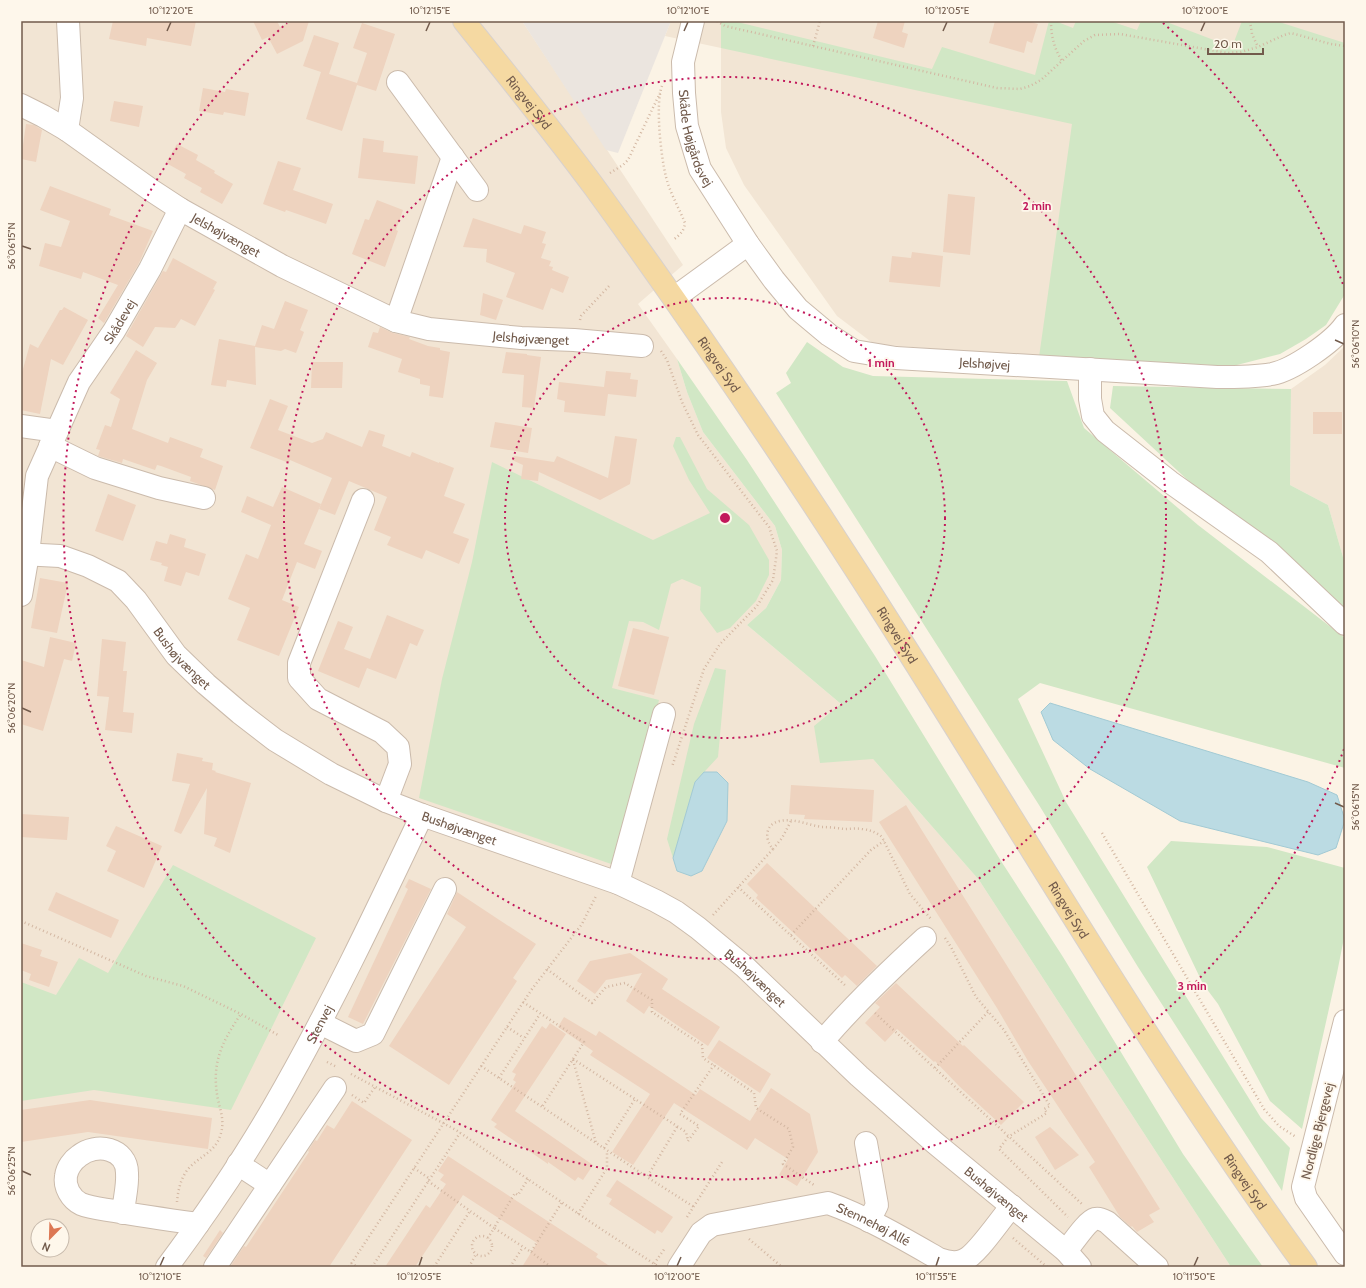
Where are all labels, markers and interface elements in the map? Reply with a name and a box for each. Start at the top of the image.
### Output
text: 10°12'20"E [149,4,194,17]
text: 10°12'15"E [410,4,451,17]
text: 10°12'10"E [667,4,710,17]
text: 10°12'05"E [925,4,970,17]
text: 10°12'00"E [1182,4,1229,17]
scale bar [1208,30,1263,56]
text: 20 m [1214,36,1242,51]
street label: Ringvej Syd [503,72,555,132]
street label: Skåde Højgårdsvej [676,89,717,190]
text: 2 min [1023,198,1051,213]
street label: Jelshøjvænget [188,209,264,261]
text: 56°06'15"N [5,222,18,270]
street label: Skådevej [100,296,140,347]
text: 56°06'10"N [1349,320,1362,368]
street label: Jelshøjvænget [491,327,570,348]
street label: Ringvej Syd [695,333,744,395]
street label: Jelshøjvej [958,354,1011,374]
text: 1 min [867,355,895,370]
centre of rings [718,511,732,525]
street label: Ringvej Syd [874,604,921,666]
street label: Bushøjvænget [150,624,215,693]
text: 56°06'20"N [5,683,18,733]
text: 56°06'15"N [1349,783,1362,831]
street label: Bushøjvænget [420,808,499,849]
street label: Ringvej Syd [1045,878,1093,941]
street label: Bushøjvænget [721,945,790,1010]
text: 3 min [1177,978,1207,993]
street label: Stenvej [303,1002,337,1046]
street label: Nordlige Bjergevej [1297,1081,1338,1181]
text: 56°06'25"N [5,1146,18,1196]
street label: Ringvej Syd [1221,1151,1270,1212]
street label: Bushøjvænget [961,1163,1032,1225]
street label: Stennehøj Allé [834,1199,913,1249]
north arrow [30,1218,70,1258]
text: N [40,1239,52,1255]
text: 10°12'10"E [139,1270,182,1283]
text: 10°12'05"E [397,1270,442,1283]
text: 10°12'00"E [654,1270,701,1283]
text: 10°11'55"E [916,1270,957,1283]
text: 10°11'50"E [1173,1270,1216,1283]

